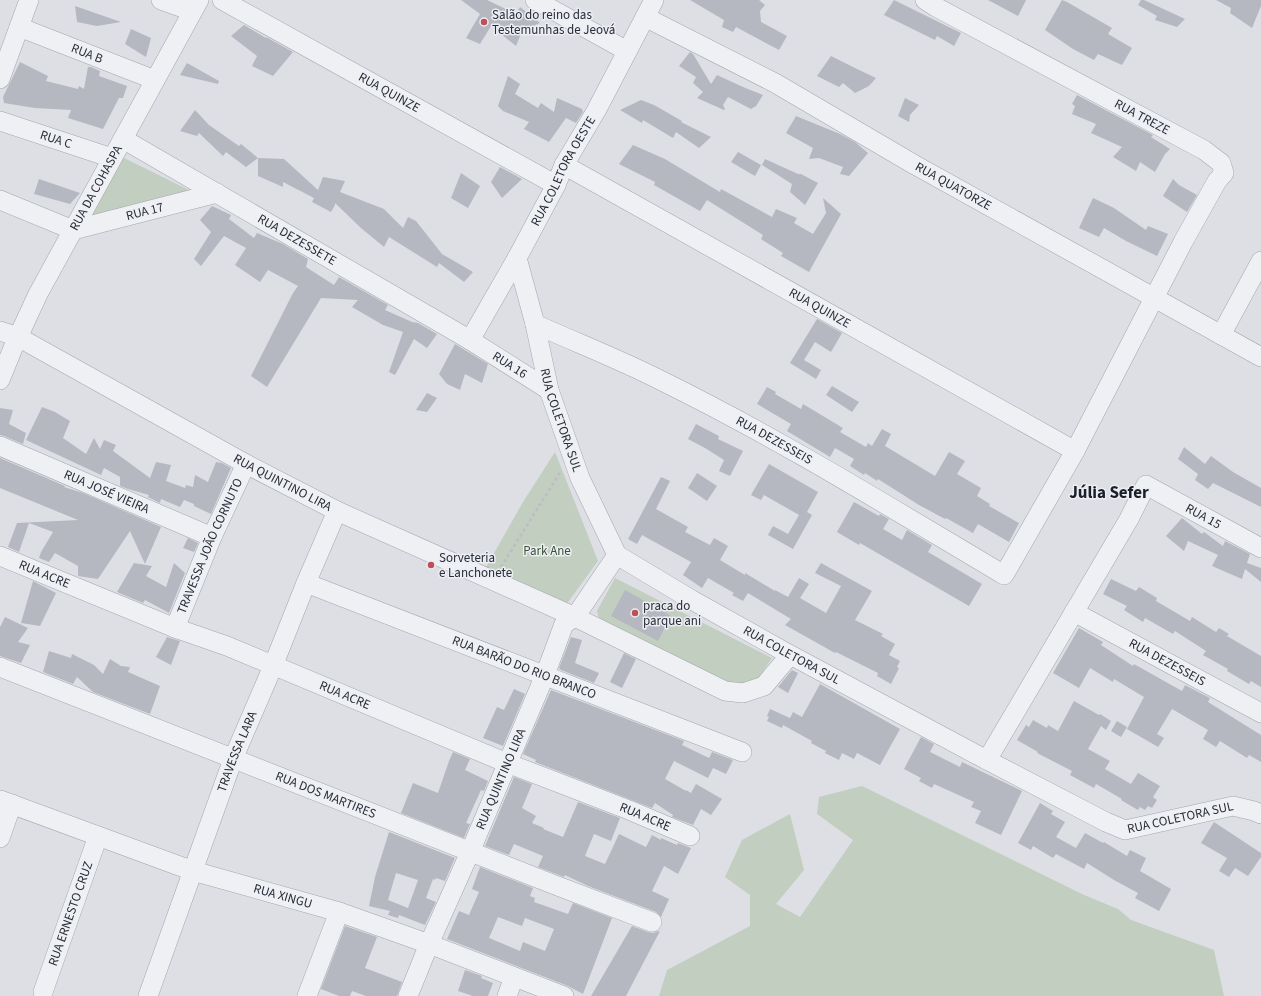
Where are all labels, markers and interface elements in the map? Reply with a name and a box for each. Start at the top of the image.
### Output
place label: Salão do reino das Testemunhas de Jeová [492,6,615,39]
marker: Salão do reino das Testemunhas de Jeová [479,17,489,27]
street label: RUA B [68,39,106,68]
street label: RUA QUINZE [355,68,423,117]
street label: RUA TREZE [1111,95,1173,139]
street label: RUA COLETORA OESTE [527,113,600,229]
street label: RUA C [38,126,74,153]
street label: RUA DA COHASPA [65,141,127,234]
street label: RUA QUATORZE [912,158,995,215]
street label: RUA 17 [124,198,165,225]
street label: RUA DEZESSETE [254,210,340,270]
street label: RUA QUINZE [786,284,854,333]
street label: RUA 16 [489,347,531,383]
street label: RUA COLETORA SUL [536,367,586,474]
street label: RUA DEZESSEIS [733,412,816,469]
street label: RUA QUINTINO LIRA [230,450,336,516]
street label: RUA JOSÉ VIEIRA [61,465,153,518]
street label: TRAVESSA JOÃO CORNUTO [173,475,247,617]
district label: Júlia Sefer [1069,481,1149,505]
street label: RUA 15 [1182,499,1224,533]
park label: Park Ane [523,542,571,560]
place label: Sorveteria e Lanchonete [439,549,512,582]
street label: RUA ACRE [16,556,73,593]
marker: Sorveteria e Lanchonete [426,560,436,570]
place label: praca do parque ani [643,597,701,630]
marker: praca do parque ani [630,608,640,618]
street label: RUA COLETORA SUL [740,621,843,689]
street label: RUA BARÃO DO RIO BRANCO [450,632,599,704]
street label: RUA DEZESSEIS [1126,634,1209,691]
street label: RUA ACRE [317,677,373,714]
street label: TRAVESSA LARA [213,708,262,795]
street label: RUA QUINTINO LIRA [471,725,531,832]
street label: RUA DOS MARTIRES [273,767,379,823]
street label: RUA COLETORA SUL [1125,797,1235,838]
street label: RUA ACRE [617,798,674,836]
street label: RUA ERNESTO CRUZ [44,859,97,968]
street label: RUA XINGU [251,879,314,913]

